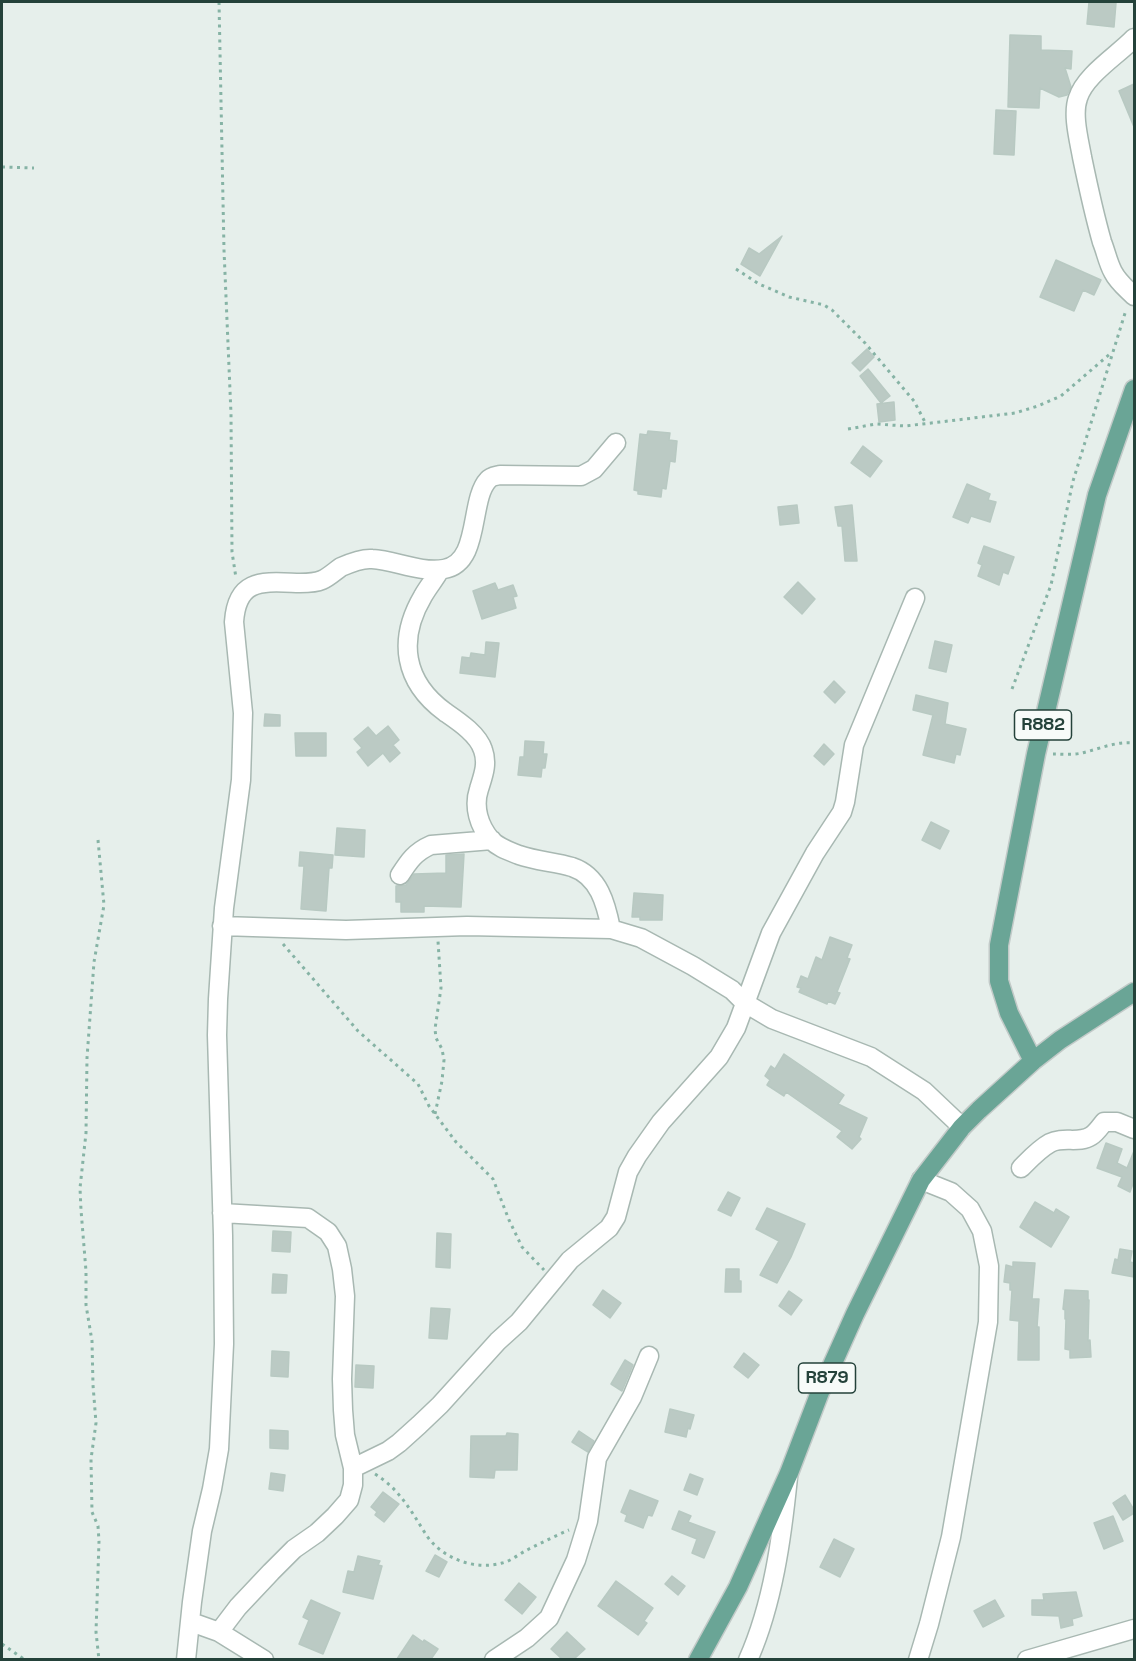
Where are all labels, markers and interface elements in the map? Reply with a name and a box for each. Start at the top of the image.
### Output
road number: R882 [1014,710,1072,740]
road number: R879 [798,1363,856,1393]

